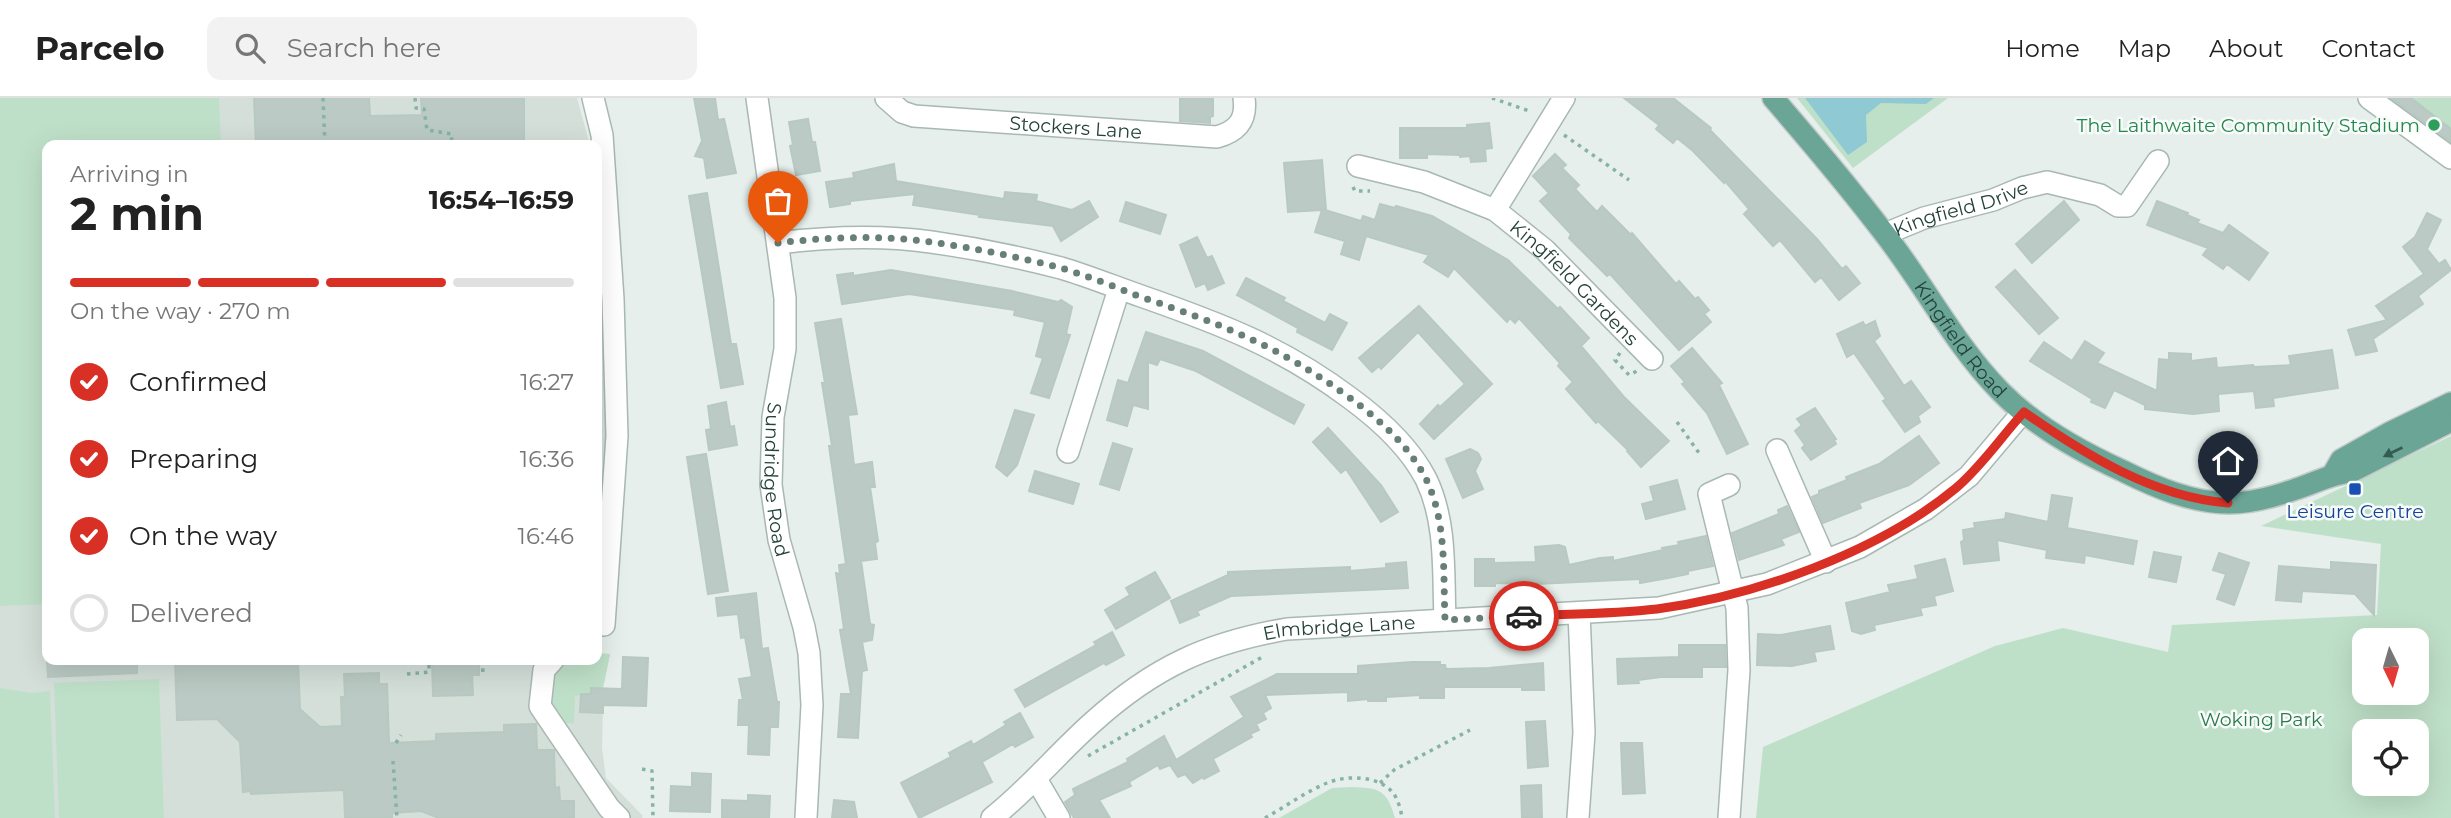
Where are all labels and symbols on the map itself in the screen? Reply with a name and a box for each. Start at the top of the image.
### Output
street label: Stockers Lane [1009,111,1143,143]
place label: The Laithwaite Community Stadium [2076,114,2420,137]
marker: The Laithwaite Community Stadium [2426,117,2442,133]
pin [748,171,808,243]
street label: Kingfield Drive [1890,175,2031,241]
street label: Kingfield Gardens [1505,215,1644,350]
street label: Kingfield Road [1910,276,2012,403]
street label: Sundridge Road [759,401,795,559]
pin [2198,431,2258,503]
one-way arrow [2383,446,2403,457]
marker: Leisure Centre [2347,481,2363,497]
place label: Leisure Centre [2286,500,2424,523]
courier [1489,581,1559,651]
street label: Elmbridge Lane [1261,610,1416,645]
north arrow [2352,628,2429,705]
park label: Woking Park [2200,708,2323,731]

